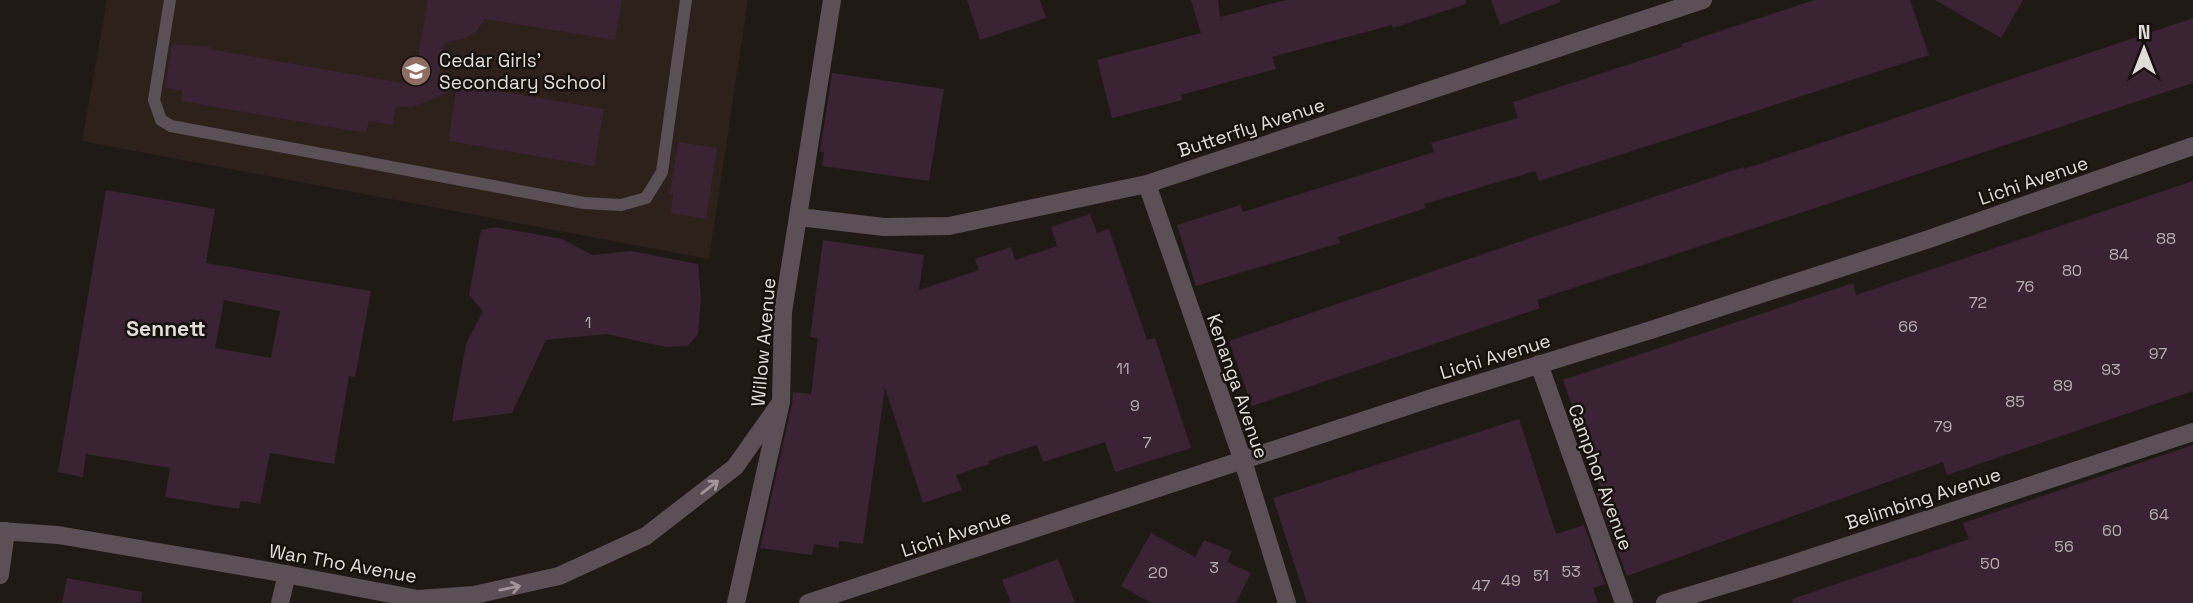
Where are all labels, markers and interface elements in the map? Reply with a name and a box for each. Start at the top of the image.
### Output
north arrow [2109,14,2179,84]
text: N [2138,20,2150,45]
place label: Cedar Girls' Secondary School [439,48,606,95]
school or university icon: Cedar Girls' Secondary School [399,54,433,88]
street label: Butterfly Avenue [1174,92,1328,163]
street label: Lichi Avenue [1975,150,2091,211]
house number: 88 [2156,228,2176,249]
house number: 84 [2109,244,2129,265]
house number: 80 [2062,260,2082,281]
house number: 76 [2016,276,2034,297]
street label: Willow Avenue [745,277,782,407]
house number: 72 [1969,292,1987,313]
street label: Kenanga Avenue [1201,310,1274,462]
house number: 1 [585,312,591,333]
district label: Sennett [126,315,206,342]
house number: 66 [1898,316,1918,337]
street label: Lichi Avenue [1437,328,1554,385]
house number: 97 [2149,343,2167,364]
house number: 11 [1116,358,1130,379]
house number: 93 [2101,359,2121,380]
house number: 89 [2053,375,2073,396]
house number: 85 [2005,391,2025,412]
house number: 9 [1130,395,1140,416]
street label: Camphor Avenue [1562,401,1639,554]
house number: 79 [1934,416,1952,437]
house number: 7 [1142,432,1152,453]
street label: Belimbing Avenue [1842,462,2004,535]
one-way arrow [701,480,719,495]
street label: Lichi Avenue [898,504,1014,563]
house number: 64 [2149,504,2169,525]
house number: 60 [2102,520,2122,541]
house number: 56 [2054,536,2074,557]
street label: Wan Tho Avenue [267,538,419,589]
house number: 50 [1980,553,2000,574]
house number: 3 [1209,557,1219,578]
house number: 53 [1561,561,1581,582]
house number: 20 [1148,562,1168,583]
house number: 51 [1533,565,1549,586]
house number: 49 [1501,570,1521,591]
house number: 47 [1472,575,1490,596]
one-way arrow [498,580,521,594]

